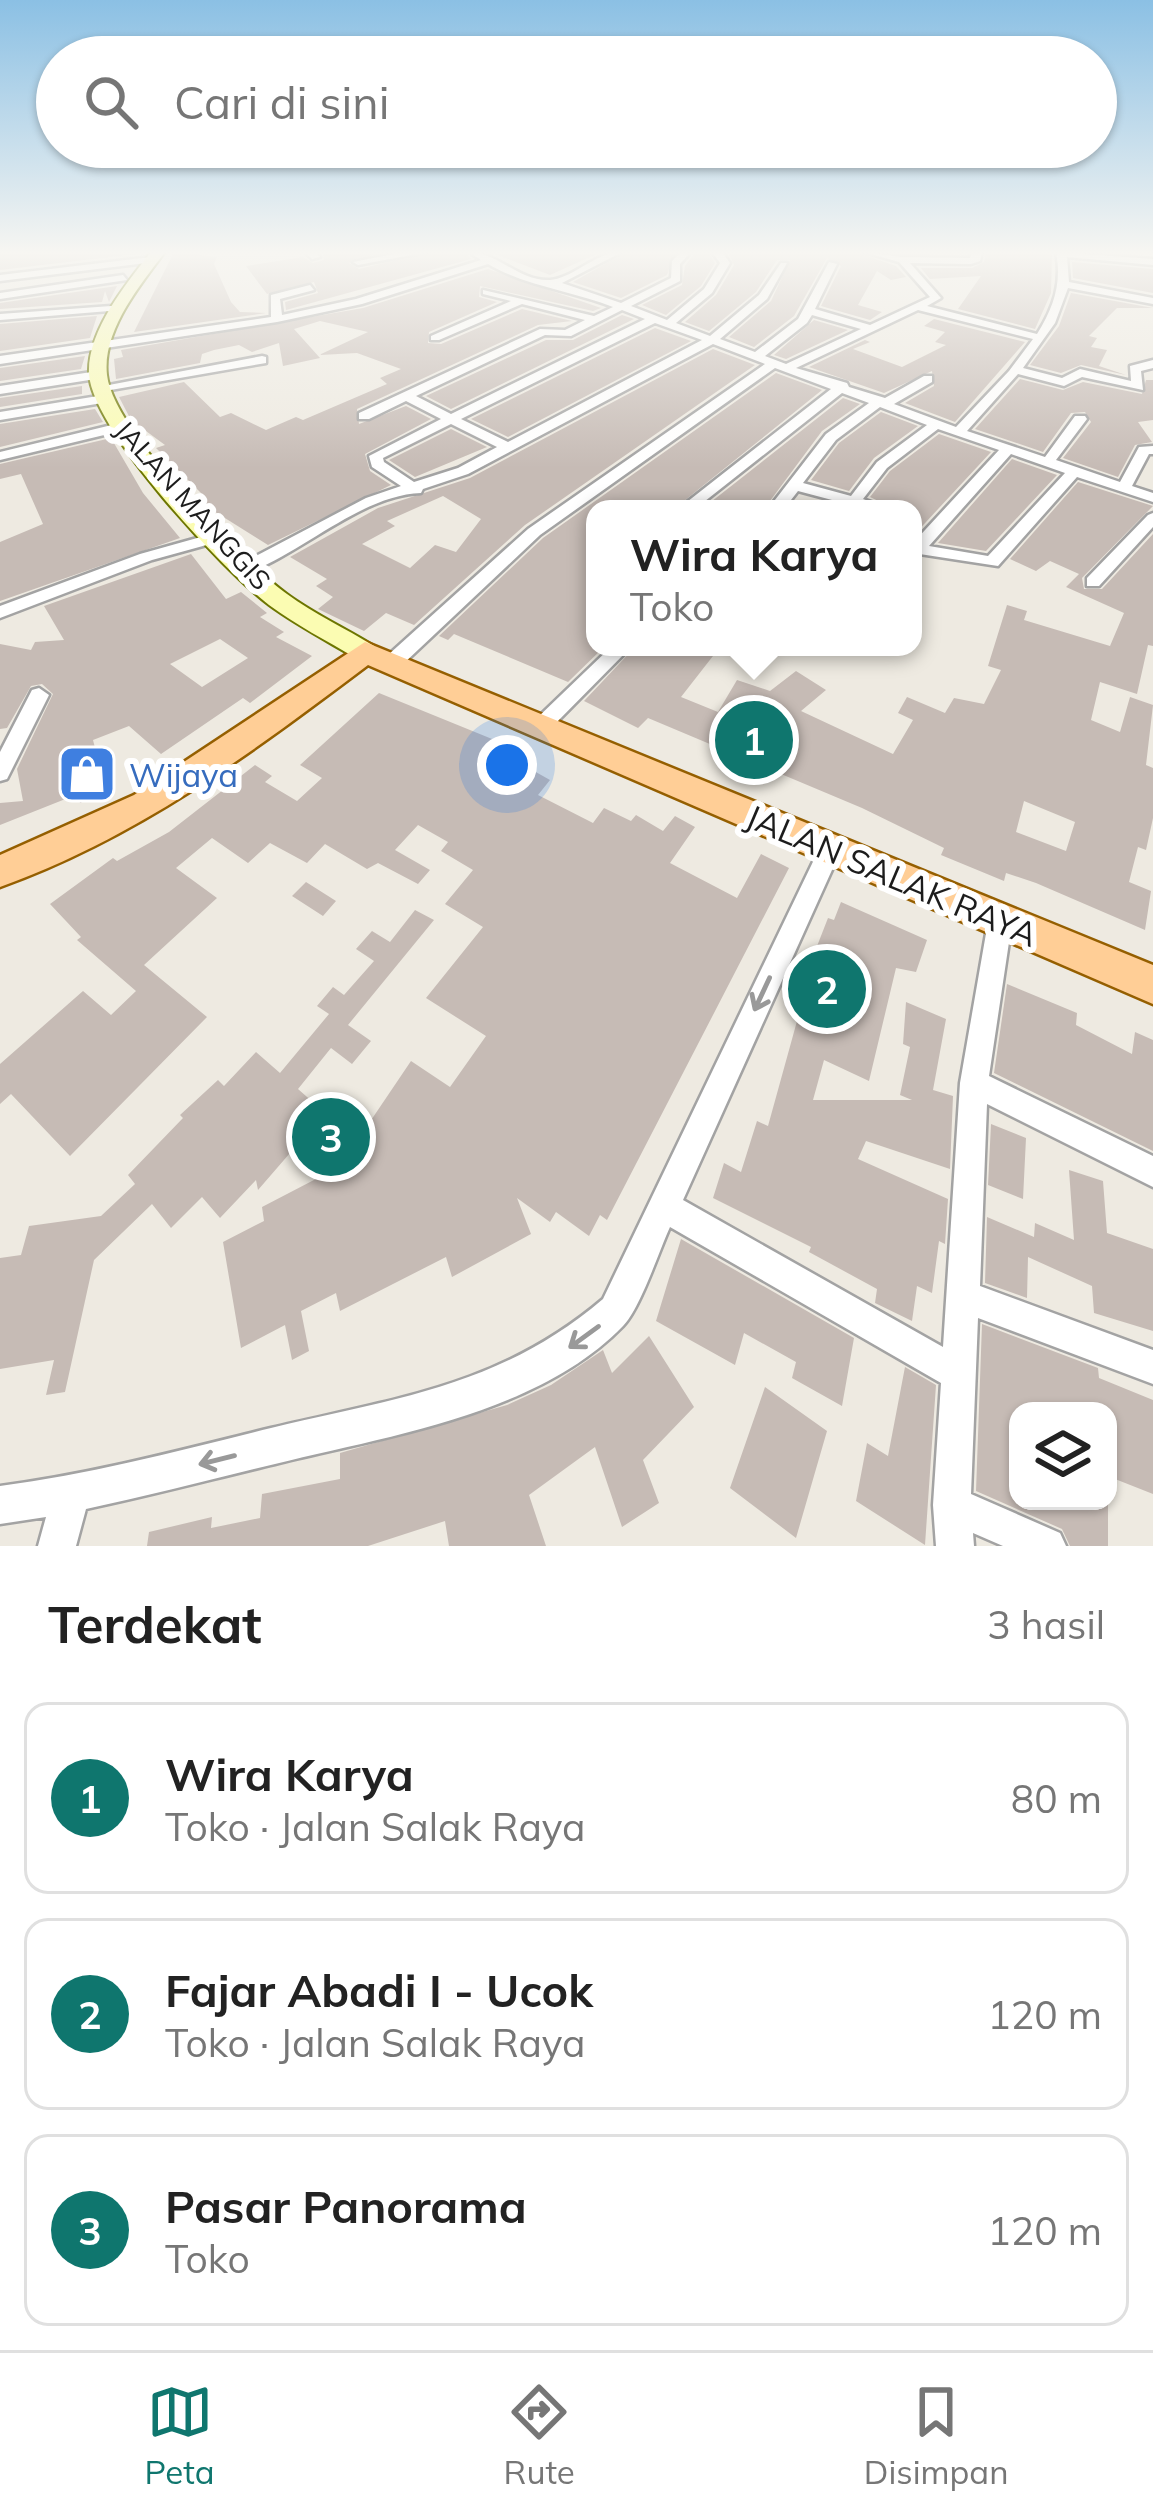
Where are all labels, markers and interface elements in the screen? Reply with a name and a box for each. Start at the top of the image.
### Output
search box [36,36,1117,168]
icon: search [78,69,144,135]
text: Cari di sini [174,74,389,130]
street label: JALAN MANGGIS [108,413,278,597]
popup [586,500,922,656]
text: Wira Karya [630,526,878,582]
text: Toko [630,582,714,631]
pin: 1 [715,695,793,785]
your location [477,735,537,795]
shop icon: Wijaya [56,743,118,805]
place label: Wijaya [129,754,238,795]
street label: JALAN SALAK RAYA [740,795,1044,955]
pin: 2 [788,944,866,1034]
one-way arrow [750,975,772,1011]
pin: 3 [292,1092,370,1182]
one-way arrow [569,1324,601,1350]
map controls [1009,1402,1117,1510]
button: layers [1009,1402,1117,1510]
one-way arrow [198,1450,236,1472]
text: Terdekat [48,1592,262,1656]
text: 3 hasil [987,1600,1105,1649]
text: Wira Karya [165,1746,414,1802]
text: 1 [78,1774,102,1823]
text: 80 m [1011,1774,1102,1823]
text: Toko · Jalan Salak Raya [165,1802,586,1851]
text: Fajar Abadi I - Ucok [165,1962,593,2018]
text: 2 [78,1990,102,2039]
text: 120 m [987,1990,1102,2039]
text: Toko · Jalan Salak Raya [165,2018,586,2067]
text: Pasar Panorama [165,2178,527,2234]
text: 3 [78,2206,102,2255]
text: 120 m [987,2206,1102,2255]
text: Toko [165,2234,250,2283]
tab: Peta [145,2379,215,2492]
tab: Rute [504,2379,575,2492]
tab: Disimpan [864,2379,1008,2492]

